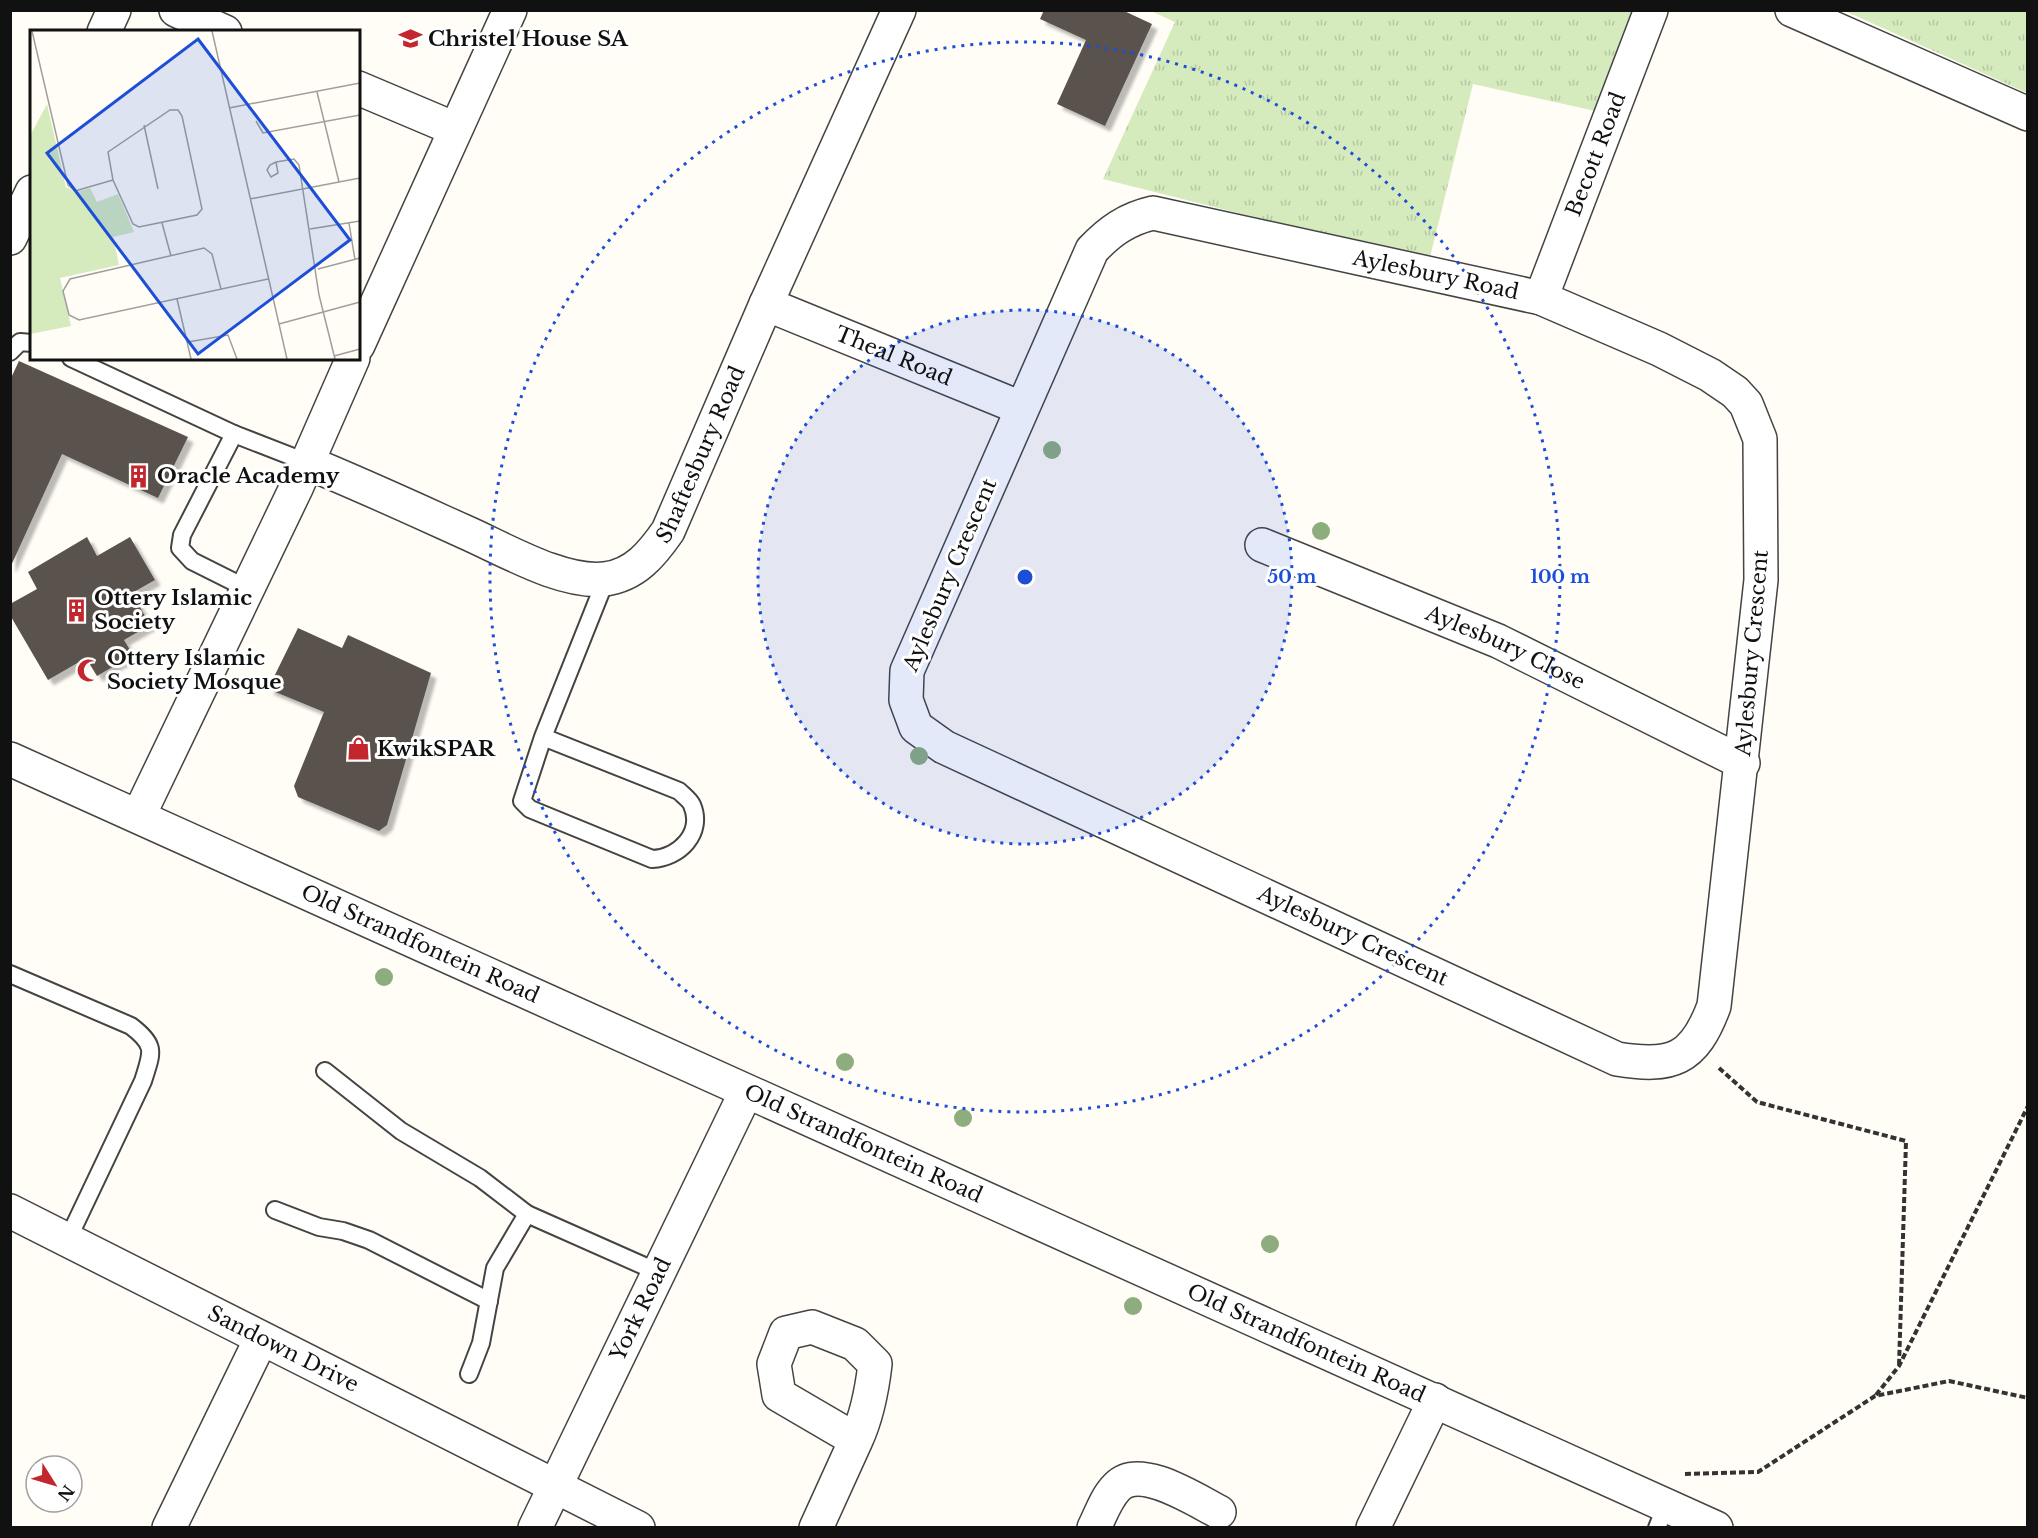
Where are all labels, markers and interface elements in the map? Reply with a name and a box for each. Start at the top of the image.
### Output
school or university icon: Christel House SA [397,26,423,52]
place label: Christel House SA [428,26,629,52]
inset map [30,30,360,360]
street label: Becott Road [1560,88,1631,220]
street label: Aylesbury Road [1350,244,1521,305]
street label: Theal Road [832,321,956,392]
street label: Shaftesbury Road [650,362,751,548]
building icon: Oracle Academy [126,463,152,489]
place label: Oracle Academy [157,463,340,489]
street label: Aylesbury Crescent [897,475,1002,676]
street label: Aylesbury Crescent [1730,549,1774,758]
text: 50 m [1268,566,1317,588]
text: 100 m [1530,566,1590,588]
centre of rings [1015,567,1035,587]
place label: Ottery Islamic Society [94,585,252,635]
building icon: Ottery Islamic Society [63,597,89,623]
street label: Aylesbury Close [1421,600,1589,695]
place label: Ottery Islamic Society Mosque [107,645,282,695]
mosque icon: Ottery Islamic Society Mosque [76,657,102,683]
shop icon: KwikSPAR [346,736,372,762]
place label: KwikSPAR [377,736,496,762]
street label: Old Strandfontein Road [297,879,543,1009]
street label: Aylesbury Crescent [1253,880,1452,992]
street label: Old Strandfontein Road [740,1079,987,1209]
street label: York Road [604,1253,677,1366]
street label: Old Strandfontein Road [1183,1278,1430,1408]
street label: Sandown Drive [203,1300,363,1398]
north arrow [24,1454,84,1514]
text: N [53,1481,78,1505]

